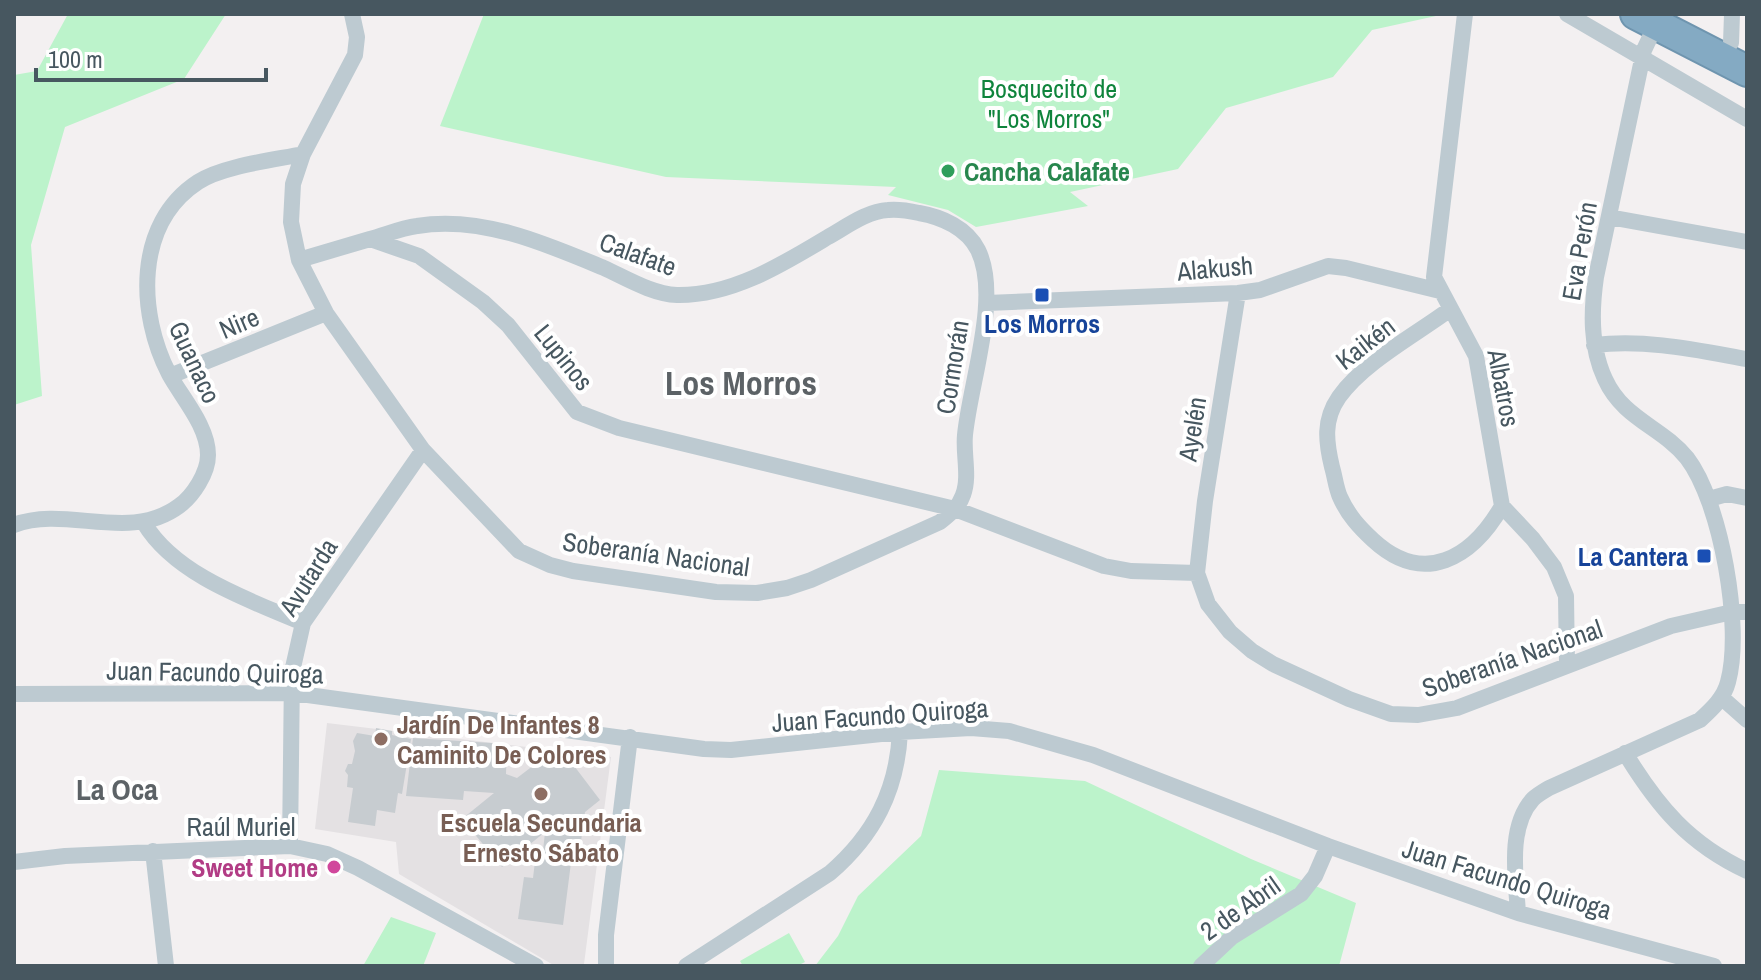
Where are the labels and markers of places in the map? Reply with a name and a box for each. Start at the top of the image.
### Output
place label: Cancha Calafate [964,154,1130,189]
marker: Cancha Calafate [939,162,957,180]
marker: Los Morros [1033,286,1051,304]
place label: Los Morros [984,306,1100,341]
place label: La Cantera [1578,539,1688,574]
marker: La Cantera [1695,547,1713,565]
place label: Jardín De Infantes 8 Caminito De Colores [397,707,607,772]
marker: Jardín De Infantes 8 Caminito De Colores [372,730,390,748]
marker: Escuela Secundaria Ernesto Sábato [532,785,550,803]
place label: Escuela Secundaria Ernesto Sábato [440,805,642,870]
place label: Sweet Home [191,850,318,885]
marker: Sweet Home [325,858,343,876]

